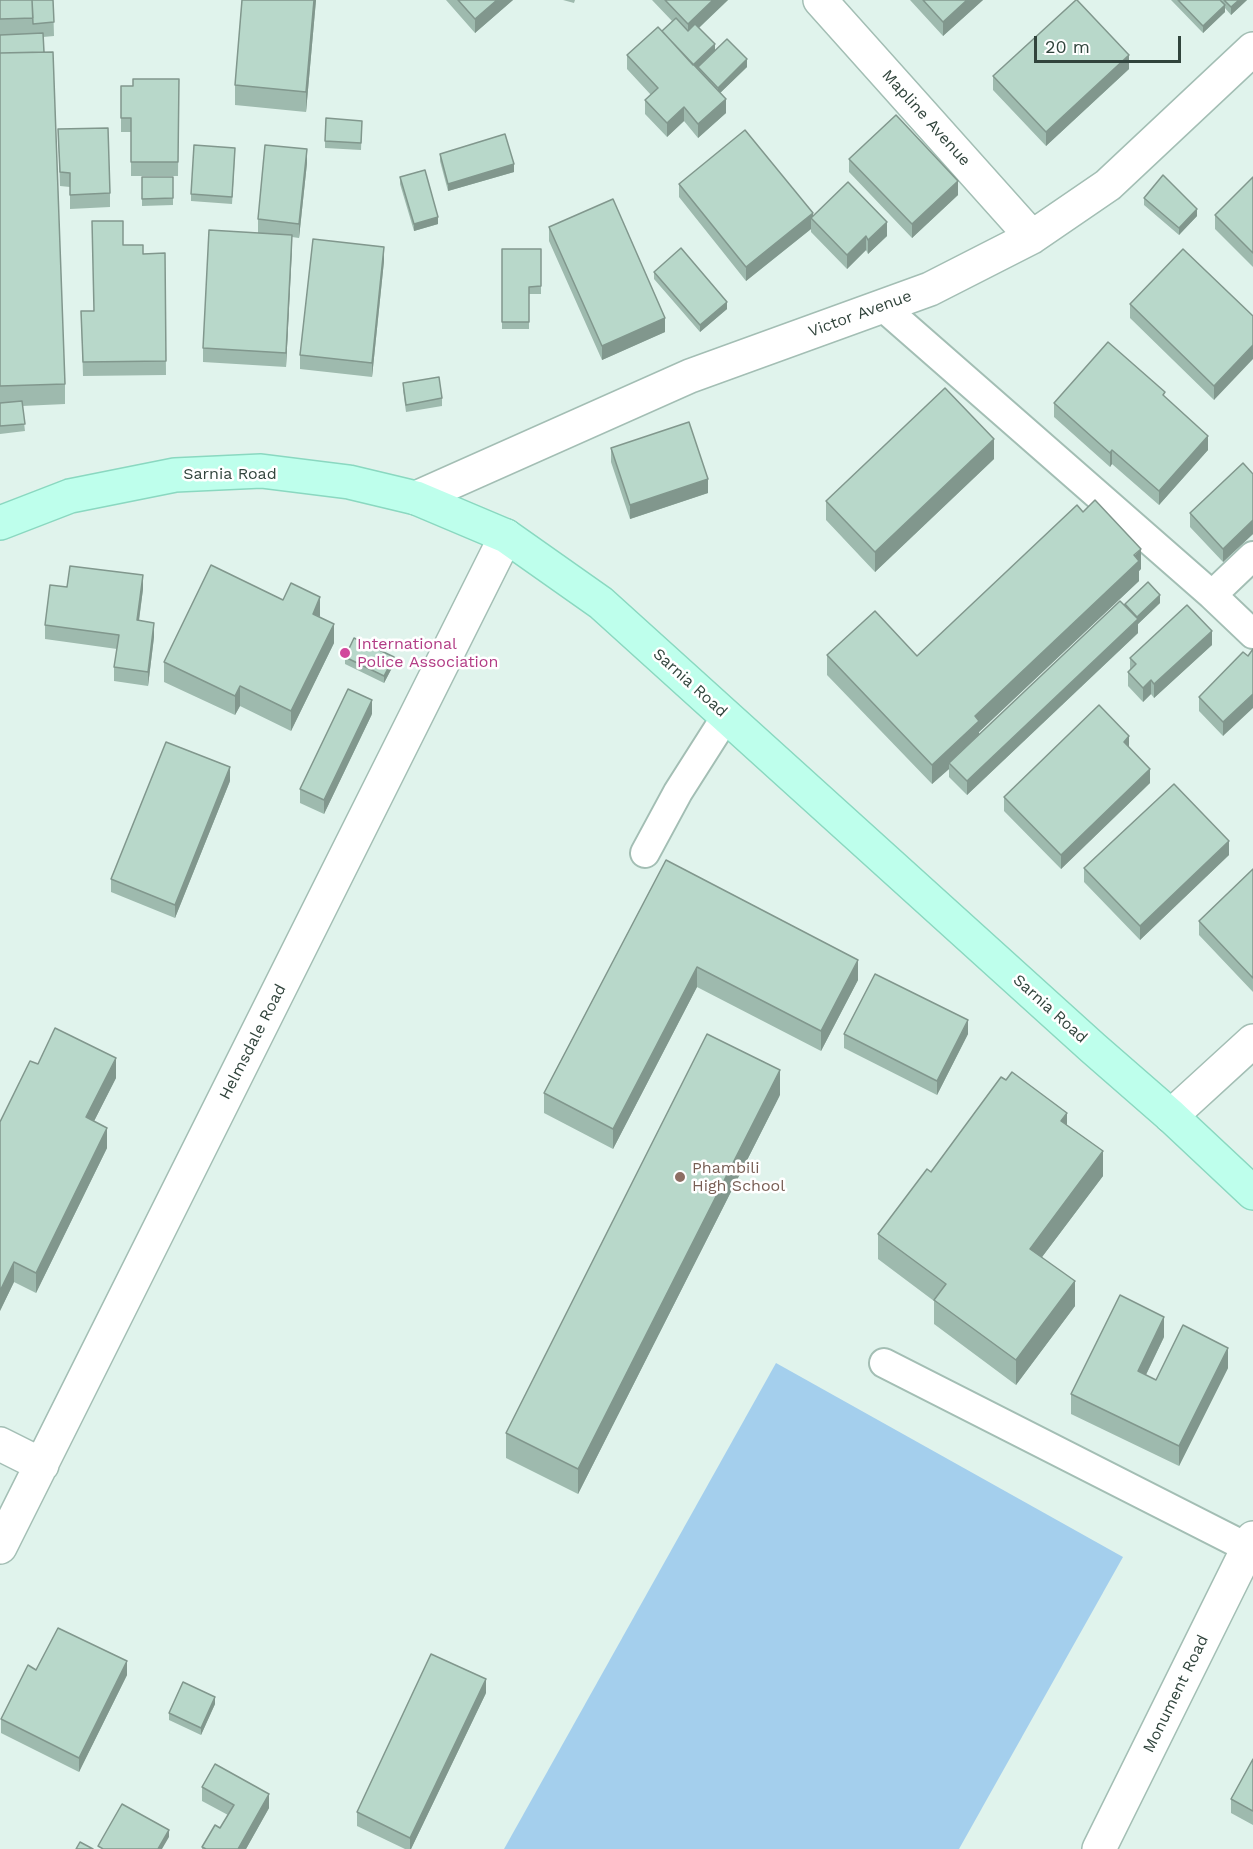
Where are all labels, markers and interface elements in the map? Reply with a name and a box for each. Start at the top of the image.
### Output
scale bar [1037,24,1184,62]
text: 20 m [1045,36,1090,57]
street label: Mapline Avenue [878,66,974,170]
street label: Victor Avenue [806,286,914,342]
street label: Sarnia Road [183,464,277,484]
place label: International Police Association [357,634,498,672]
street label: Sarnia Road [649,645,731,721]
marker: International Police Association [338,646,352,660]
street label: Sarnia Road [1009,971,1091,1047]
street label: Helmsdale Road [216,981,290,1103]
place label: Phambili High School [692,1158,785,1196]
marker: Phambili High School [673,1170,687,1184]
street label: Monument Road [1139,1632,1213,1756]

